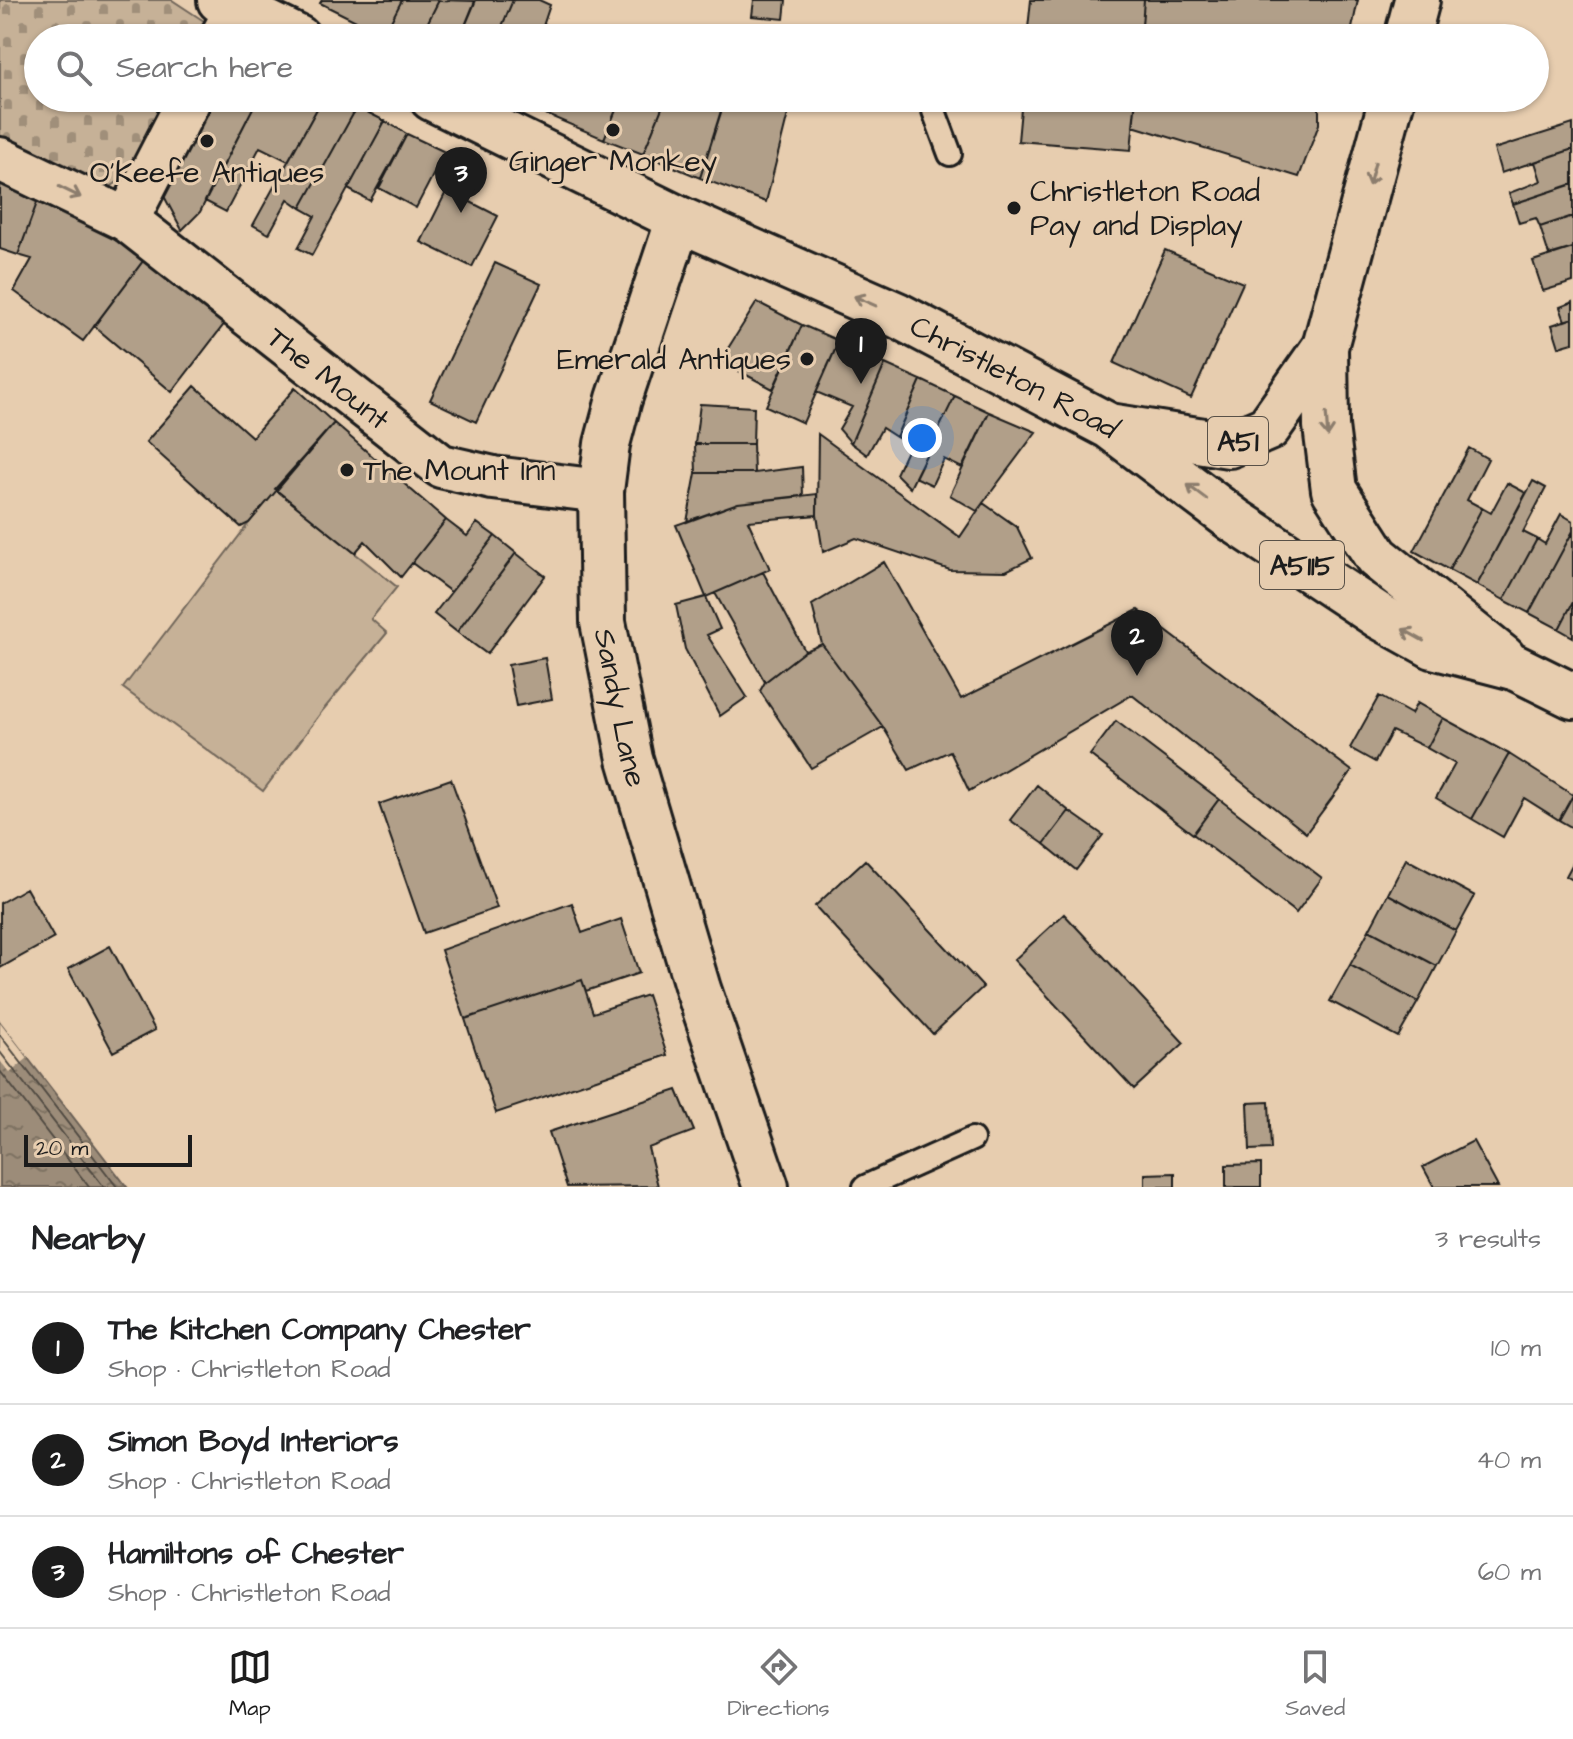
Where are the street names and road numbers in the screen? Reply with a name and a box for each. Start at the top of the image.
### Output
street label: Christleton Road [902,305,1128,449]
street label: The Mount [258,317,398,440]
road number: A51 [1208,417,1268,465]
road number: A5115 [1260,541,1344,589]
street label: Sandy Lane [583,625,657,792]

